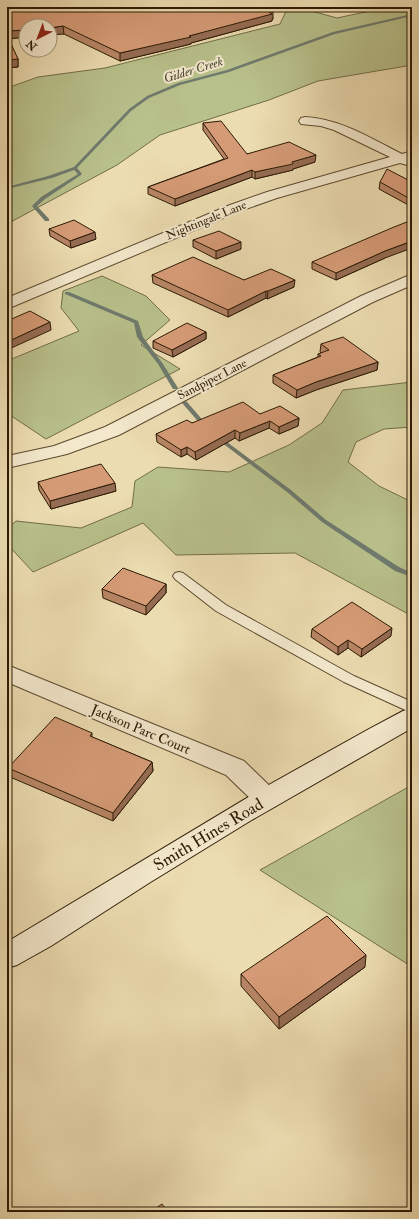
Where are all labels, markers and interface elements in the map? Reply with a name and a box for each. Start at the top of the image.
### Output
north arrow [18,18,58,58]
text: N [23,36,40,54]
water label: Gilder Creek [162,53,225,87]
street label: Nightingale Lane [164,197,249,243]
street label: Sandpiper Lane [175,356,249,403]
street label: Jackson Parc Court [88,700,194,758]
street label: Smith Hines Road [150,793,267,875]

